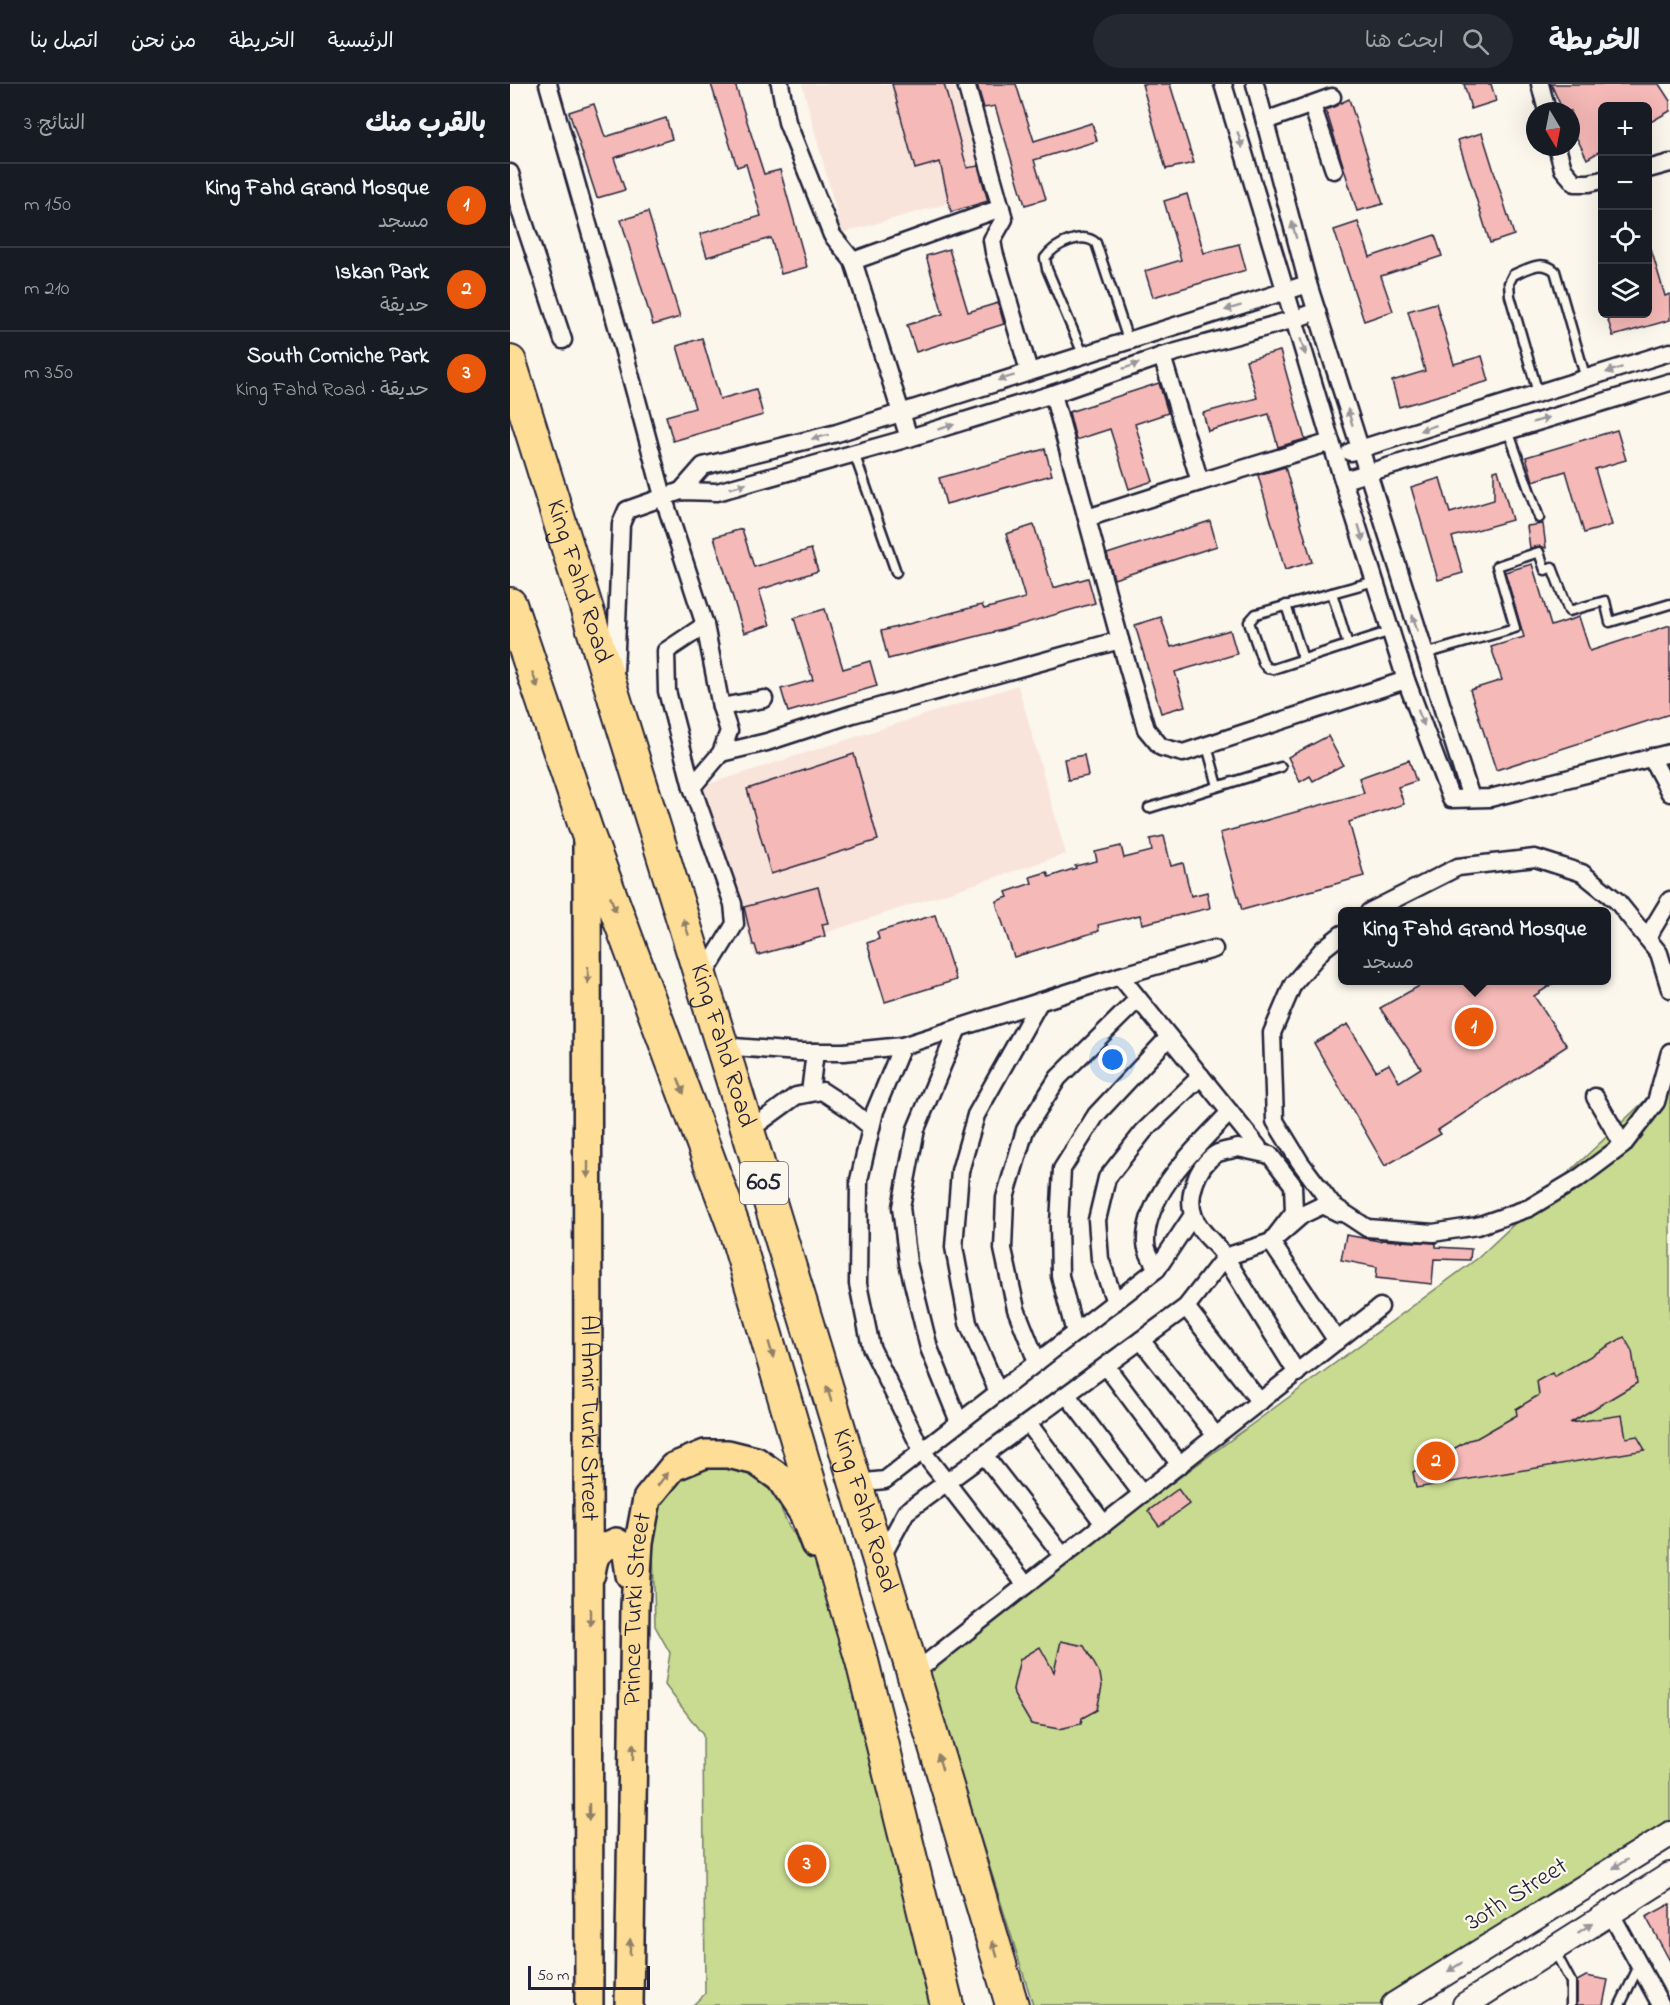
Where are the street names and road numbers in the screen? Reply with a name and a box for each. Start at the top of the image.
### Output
street label: King Fahd Road [535,495,622,668]
street label: King Fahd Road [679,959,765,1133]
road number: 605 [740,1162,788,1204]
street label: Al Amir Turki Street [569,1315,607,1522]
street label: King Fahd Road [821,1424,907,1598]
street label: Prince Turki Street [615,1509,663,1706]
street label: 30th Street [1458,1848,1576,1942]

